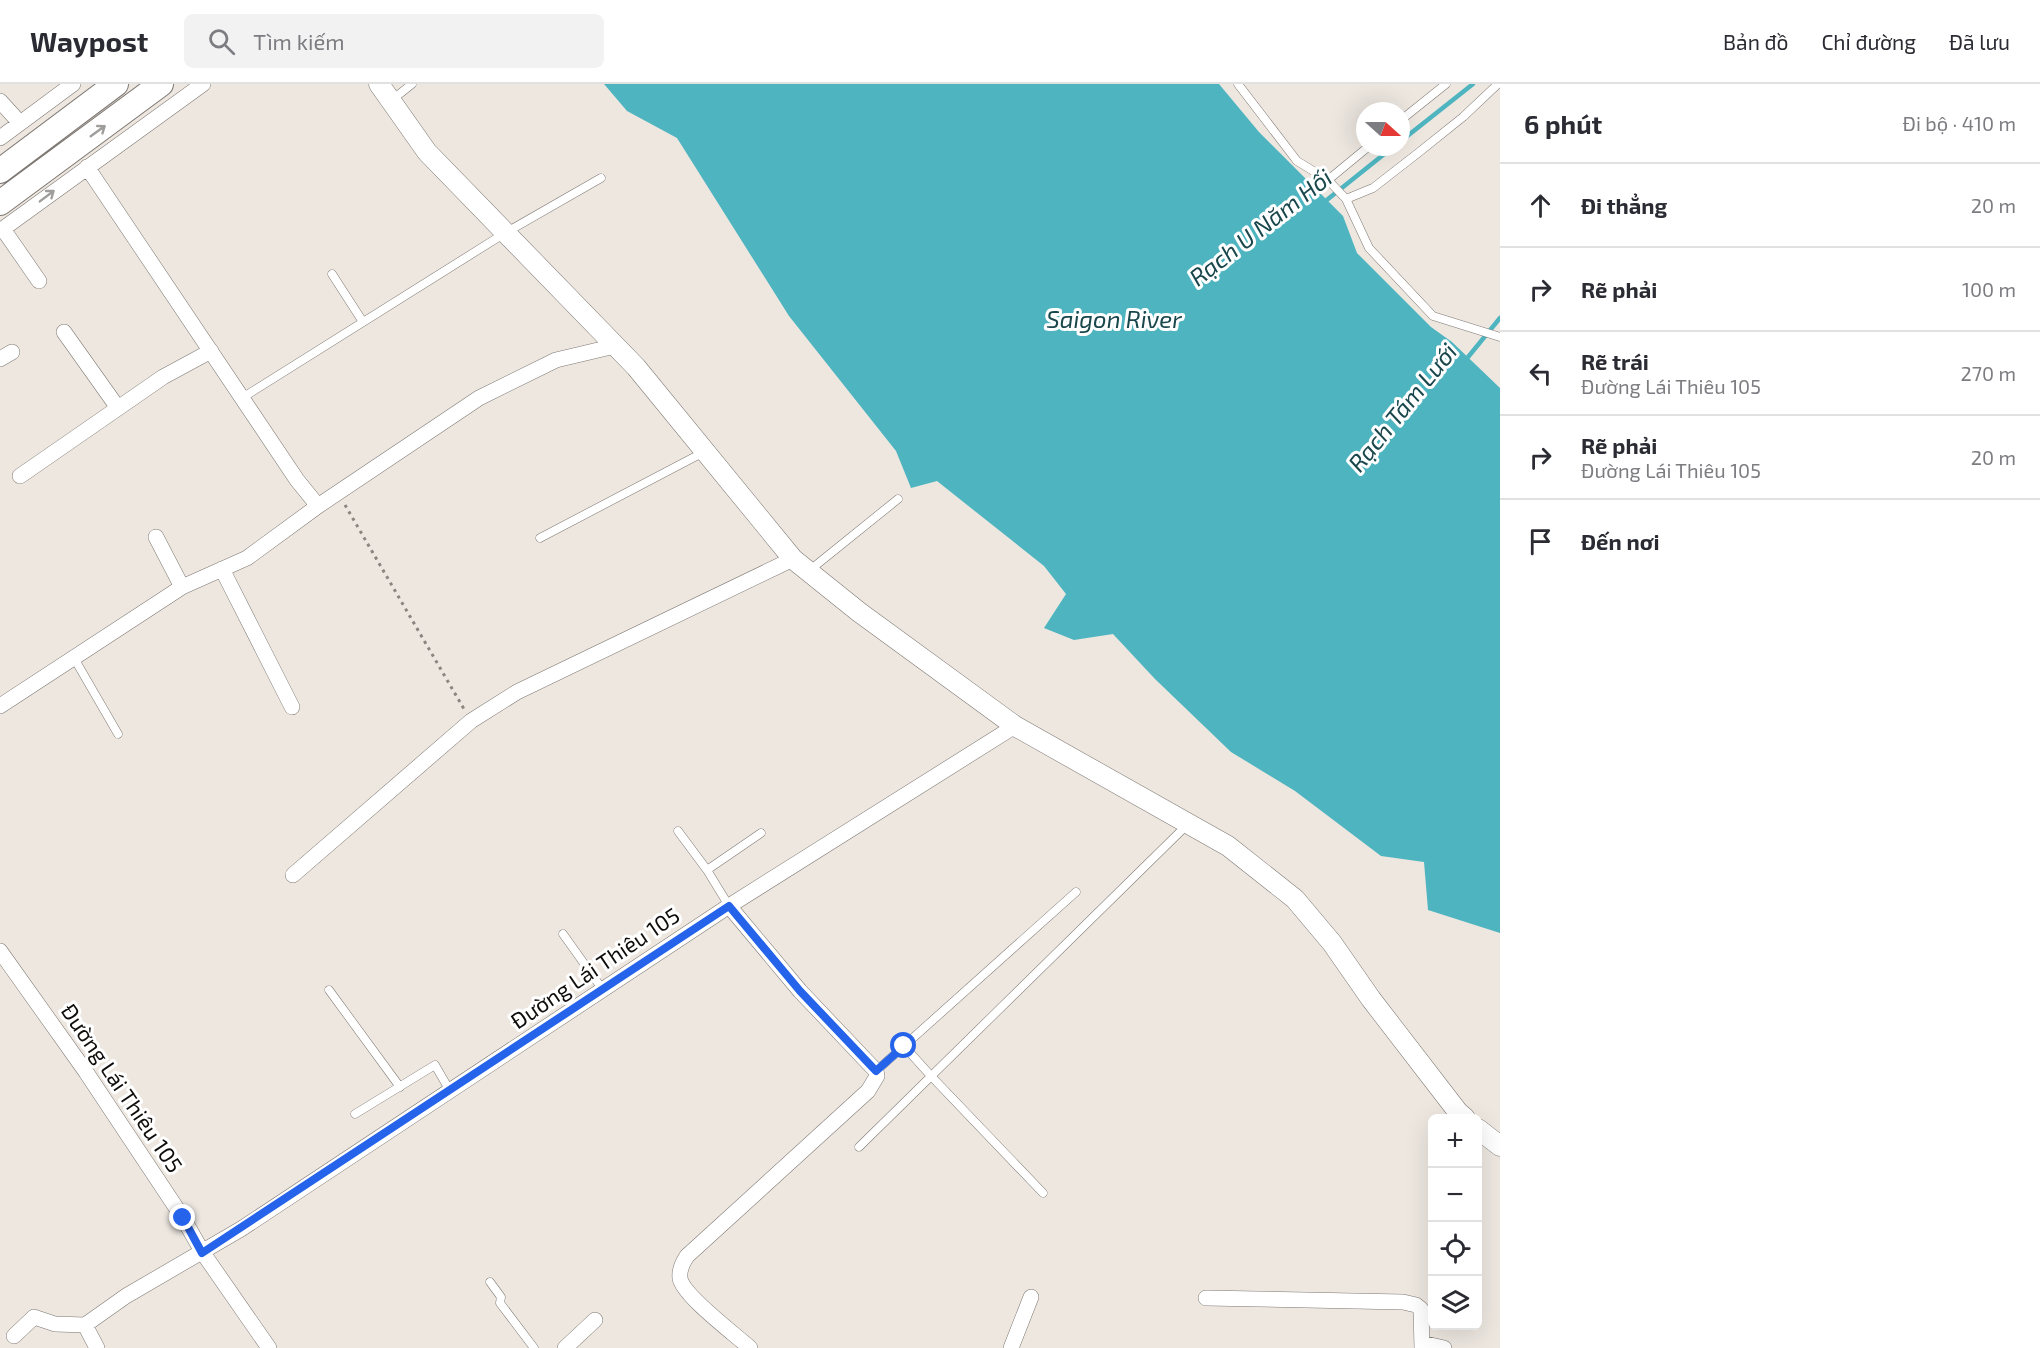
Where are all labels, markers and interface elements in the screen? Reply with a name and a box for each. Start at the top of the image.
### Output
search box [184,14,604,68]
text: Waypost [30,24,148,58]
icon: search [205,25,238,58]
text: Tìm kiếm [253,28,345,54]
text: Bản đồ [1723,29,1788,54]
text: Chỉ đường [1821,29,1916,54]
text: Đã lưu [1949,29,2010,54]
north arrow [1356,102,1410,156]
text: 6 phút [1524,108,1602,139]
text: Đi bộ · 410 m [1903,111,2016,135]
one-way arrow [89,125,105,137]
water label: Rạch U Năm Hối [1183,162,1337,291]
icon: ahead [1524,189,1557,222]
one-way arrow [38,190,54,202]
text: Đi thẳng [1581,192,1667,218]
text: 20 m [1971,193,2016,217]
icon: right [1524,273,1557,306]
text: Rẽ phải [1581,276,1657,302]
text: 100 m [1962,277,2016,301]
water label: Saigon River [1046,304,1182,333]
water label: Rạch Tám Lưới [1341,337,1462,477]
text: Rẽ trái [1581,348,1649,374]
icon: left [1524,357,1557,390]
text: 270 m [1960,361,2016,385]
text: Đường Lái Thiêu 105 [1581,374,1761,398]
text: Rẽ phải [1581,432,1657,458]
icon: right [1524,441,1557,474]
text: 20 m [1971,445,2016,469]
text: Đường Lái Thiêu 105 [1581,458,1761,482]
icon: arrive [1524,525,1557,558]
text: Đến nơi [1581,528,1659,554]
street label: Đường Lái Thiêu 105 [505,901,684,1033]
street label: Đường Lái Thiêu 105 [57,998,189,1177]
route start [890,1032,916,1058]
map controls [1428,1114,1482,1330]
button: + [1428,1114,1482,1168]
button: − [1428,1168,1482,1222]
route end [169,1204,195,1230]
button: locate [1428,1222,1482,1276]
button: layers [1428,1276,1482,1330]

